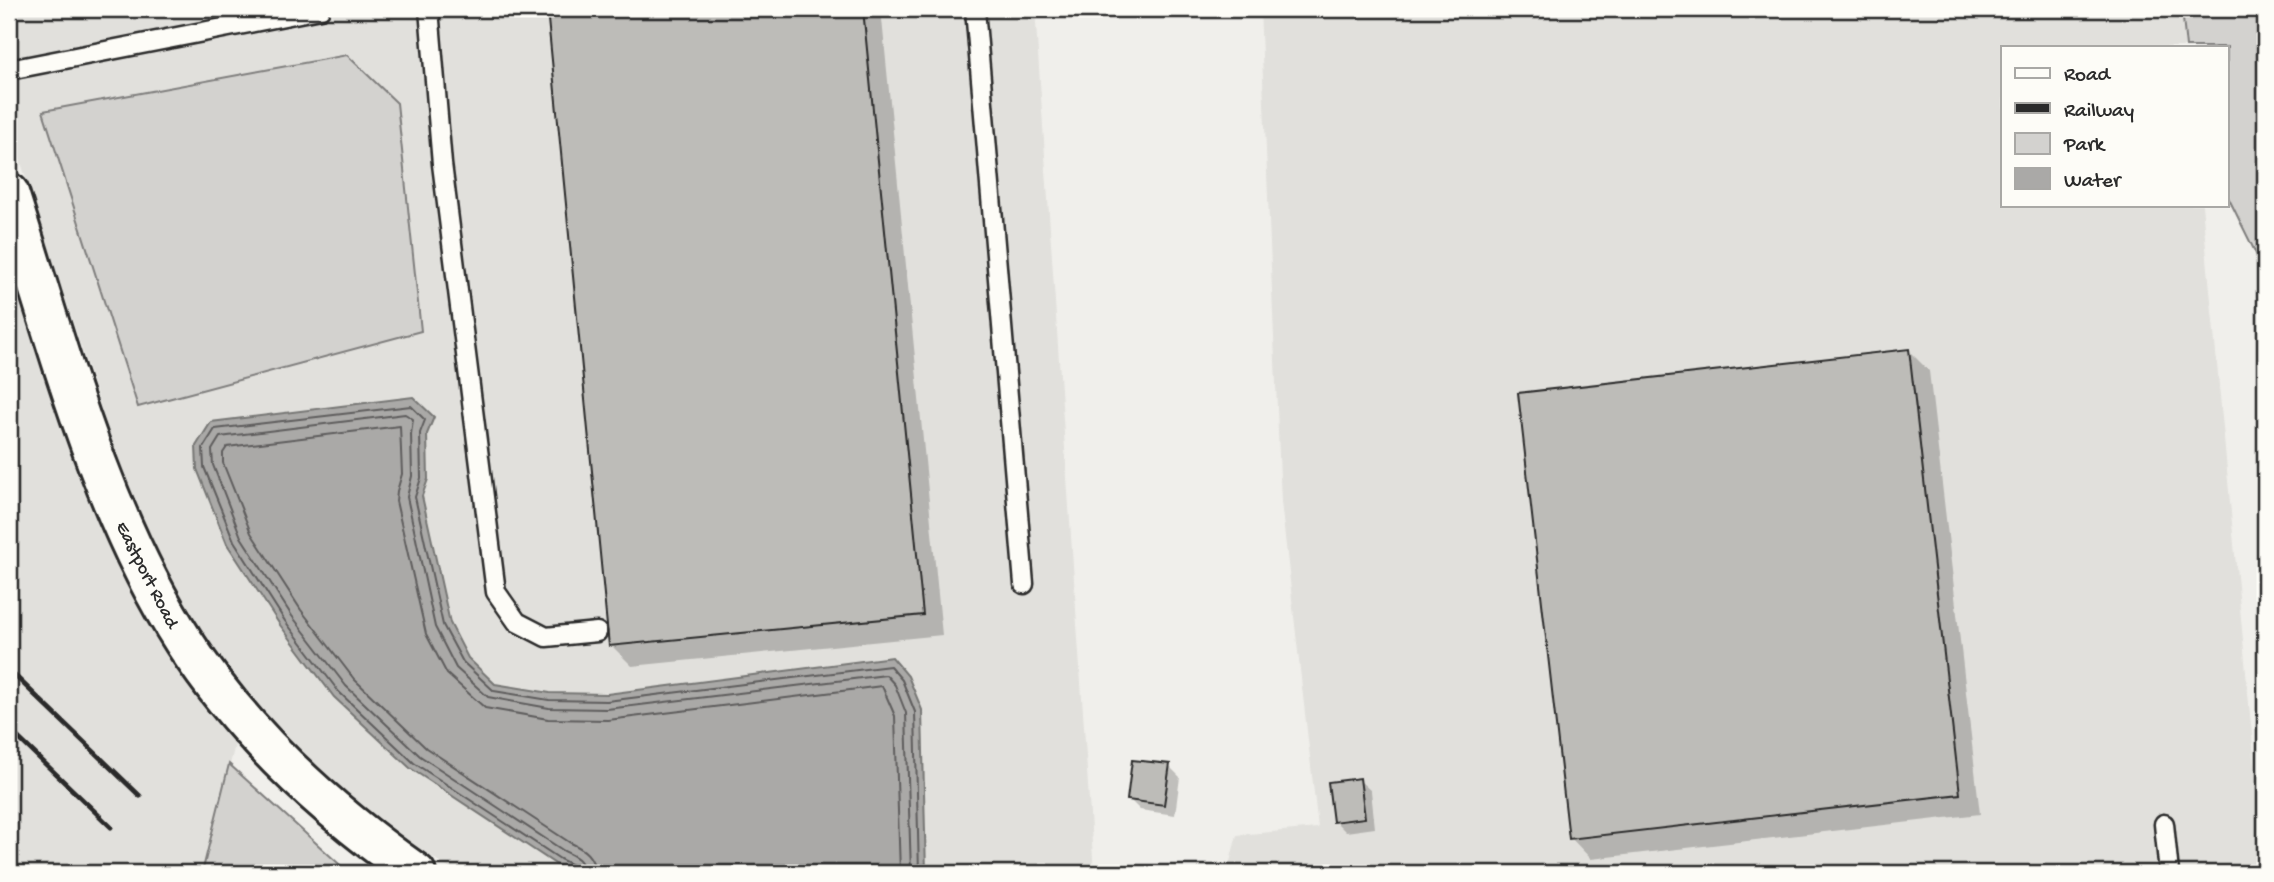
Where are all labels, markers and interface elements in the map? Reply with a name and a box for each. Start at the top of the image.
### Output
legend [2001,46,2228,206]
text: Road [2064,64,2112,89]
text: Railway [2064,100,2134,125]
text: Park [2063,134,2107,159]
text: Water [2064,170,2122,195]
street label: Eastport Road [109,518,183,635]

